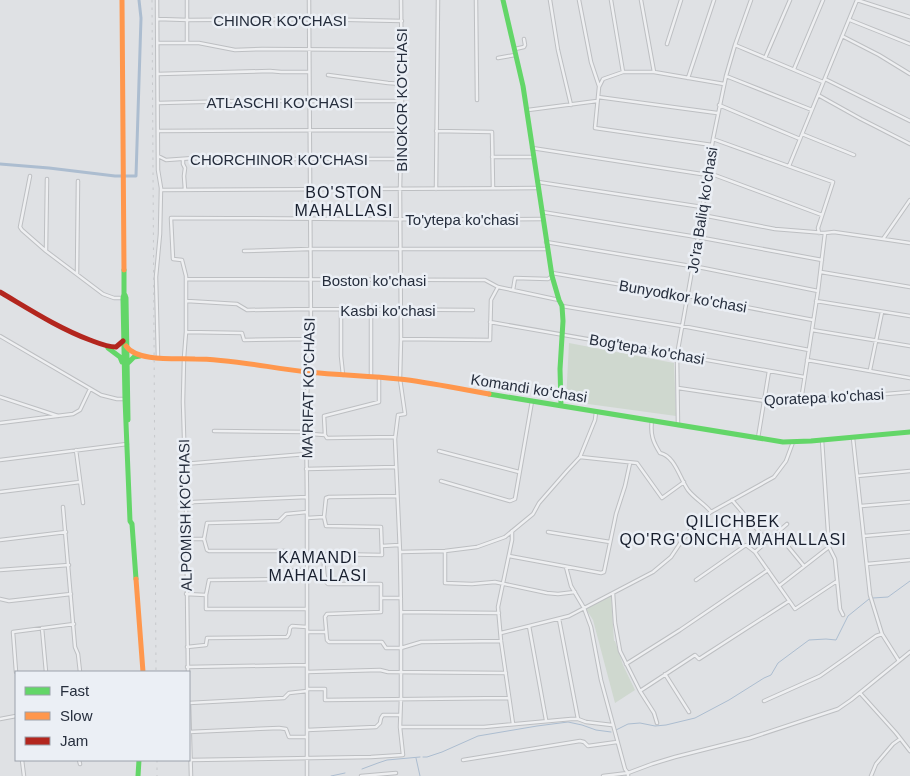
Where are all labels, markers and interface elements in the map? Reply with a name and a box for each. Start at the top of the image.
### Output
street label: CHINOR KO'CHASI [213,12,347,29]
street label: BINOKOR KO'CHASI [393,28,410,172]
street label: ATLASCHI KO'CHASI [207,94,353,111]
street label: Jo'ra Baliq ko'chasi [684,146,720,274]
street label: CHORCHINOR KO'CHASI [190,151,368,168]
district label: BO'STON MAHALLASI [295,184,393,219]
street label: To'ytepa ko'chasi [405,211,519,228]
street label: Boston ko'chasi [322,272,426,289]
street label: Bunyodkor ko'chasi [618,276,748,316]
street label: Kasbi ko'chasi [340,302,436,319]
street label: MA'RIFAT KO'CHASI [298,317,318,459]
street label: Bog'tepa ko'chasi [588,331,706,367]
street label: Komandi ko‘chasi [470,370,588,406]
street label: Qoratepa ko'chasi [763,385,885,409]
street label: ALPOMISH KO'CHASI [175,439,195,591]
district label: QILICHBEK QO'RG'ONCHA MAHALLASI [619,513,847,548]
district label: KAMANDI MAHALLASI [269,549,367,584]
legend [15,671,190,761]
text: Fast [60,682,90,699]
text: Slow [60,707,93,724]
text: Jam [60,732,88,749]

